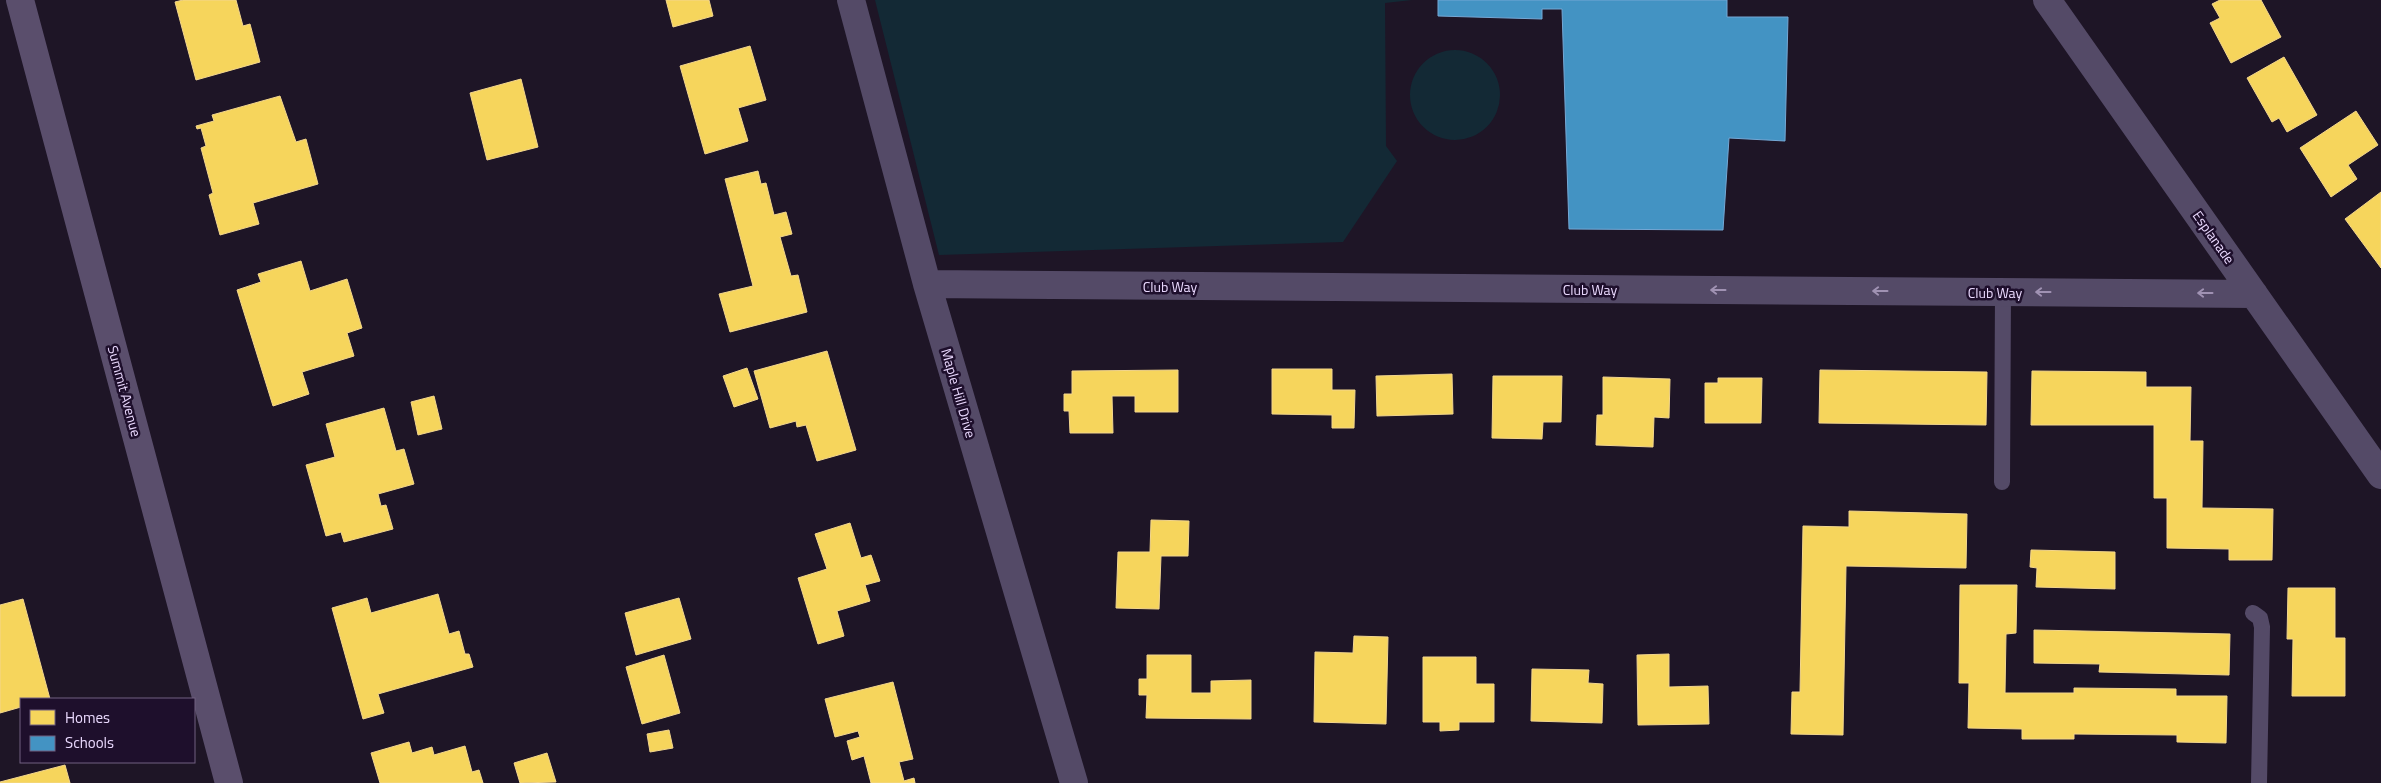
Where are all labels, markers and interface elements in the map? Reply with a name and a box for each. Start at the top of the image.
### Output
street label: Esplanade [2188,206,2240,268]
street label: Club Way [1143,276,1198,297]
street label: Club Way [1563,279,1618,300]
street label: Club Way [1968,282,2023,303]
one-way arrow [1710,285,1726,295]
one-way arrow [1872,286,1888,296]
one-way arrow [2035,287,2051,297]
one-way arrow [2197,289,2213,298]
street label: Summit Avenue [103,343,147,439]
street label: Maple Hill Drive [936,346,982,440]
legend [20,698,195,763]
text: Homes [65,706,110,729]
text: Schools [65,731,114,754]

